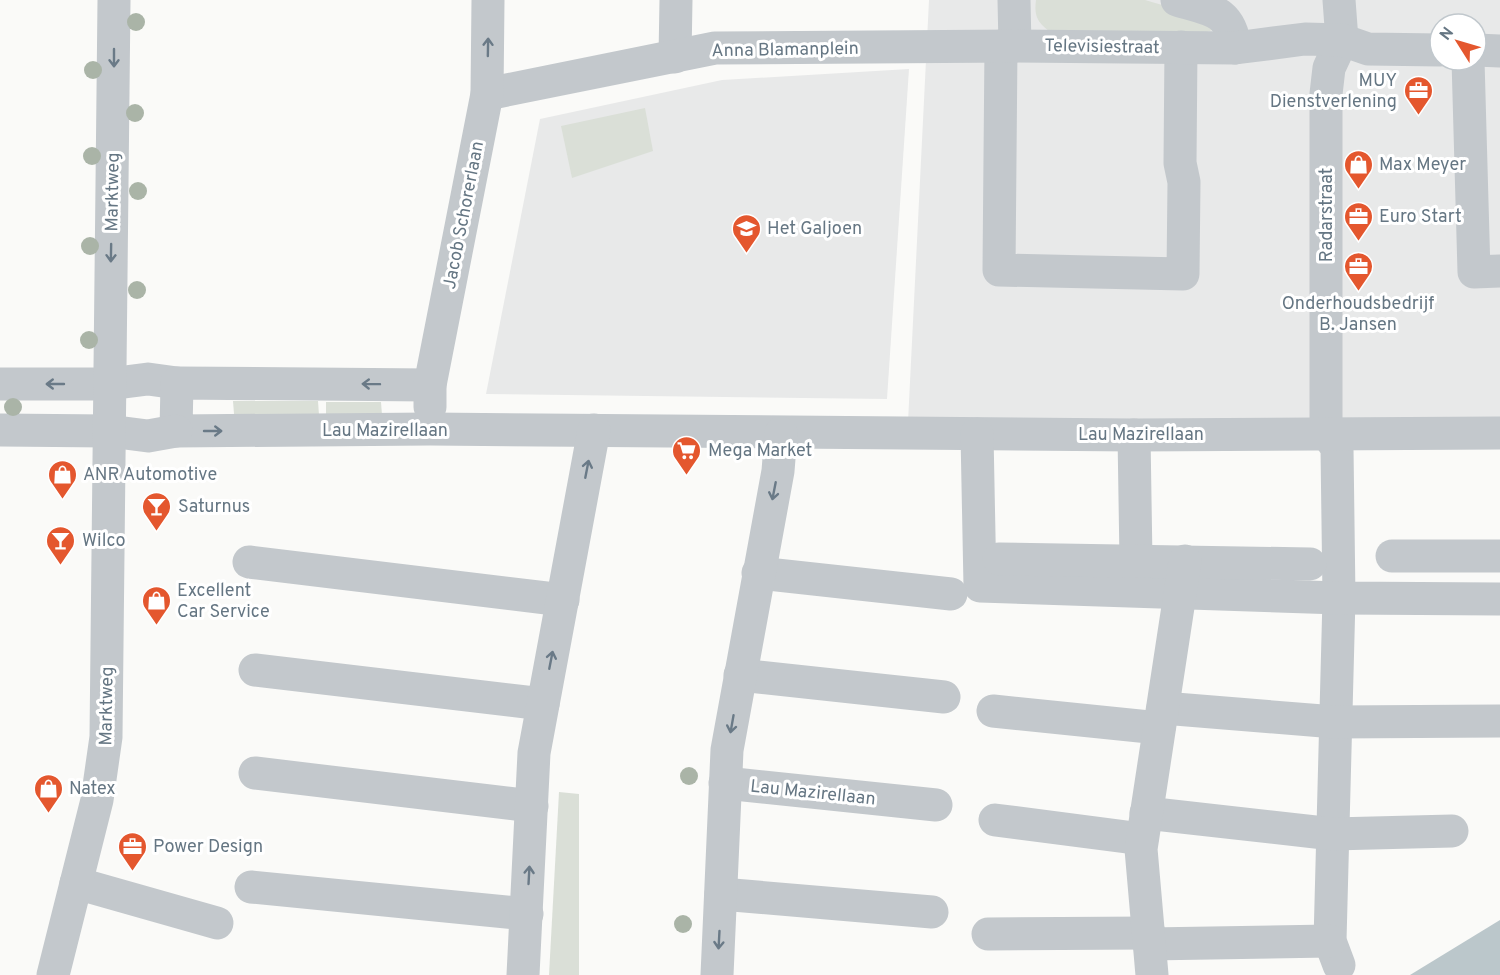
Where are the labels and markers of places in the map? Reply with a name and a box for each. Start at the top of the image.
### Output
place label: MUY Dienstverlening [1270,70,1397,114]
office icon: MUY Dienstverlening [1402,74,1434,116]
shop icon: Max Meyer [1342,148,1374,190]
place label: Max Meyer [1379,154,1466,177]
office icon: Euro Start [1342,200,1374,242]
place label: Euro Start [1379,206,1462,229]
school or university icon: Het Galjoen [730,212,762,254]
place label: Het Galjoen [767,218,862,241]
office icon: Onderhoudsbedrijf B. Jansen [1342,250,1374,292]
place label: Onderhoudsbedrijf B. Jansen [1282,293,1434,337]
supermarket icon: Mega Market [671,434,703,476]
place label: Mega Market [708,440,812,463]
shop icon: ANR Automotive [46,458,78,500]
place label: ANR Automotive [83,464,217,487]
bar icon: Saturnus [141,490,173,532]
place label: Saturnus [178,496,250,519]
bar icon: Wilco [45,524,77,566]
place label: Wilco [82,530,126,553]
place label: Excellent Car Service [177,580,270,624]
shop icon: Excellent Car Service [140,584,172,626]
shop icon: Natex [32,772,64,814]
place label: Natex [69,778,115,801]
office icon: Power Design [116,830,148,872]
place label: Power Design [153,836,263,859]

